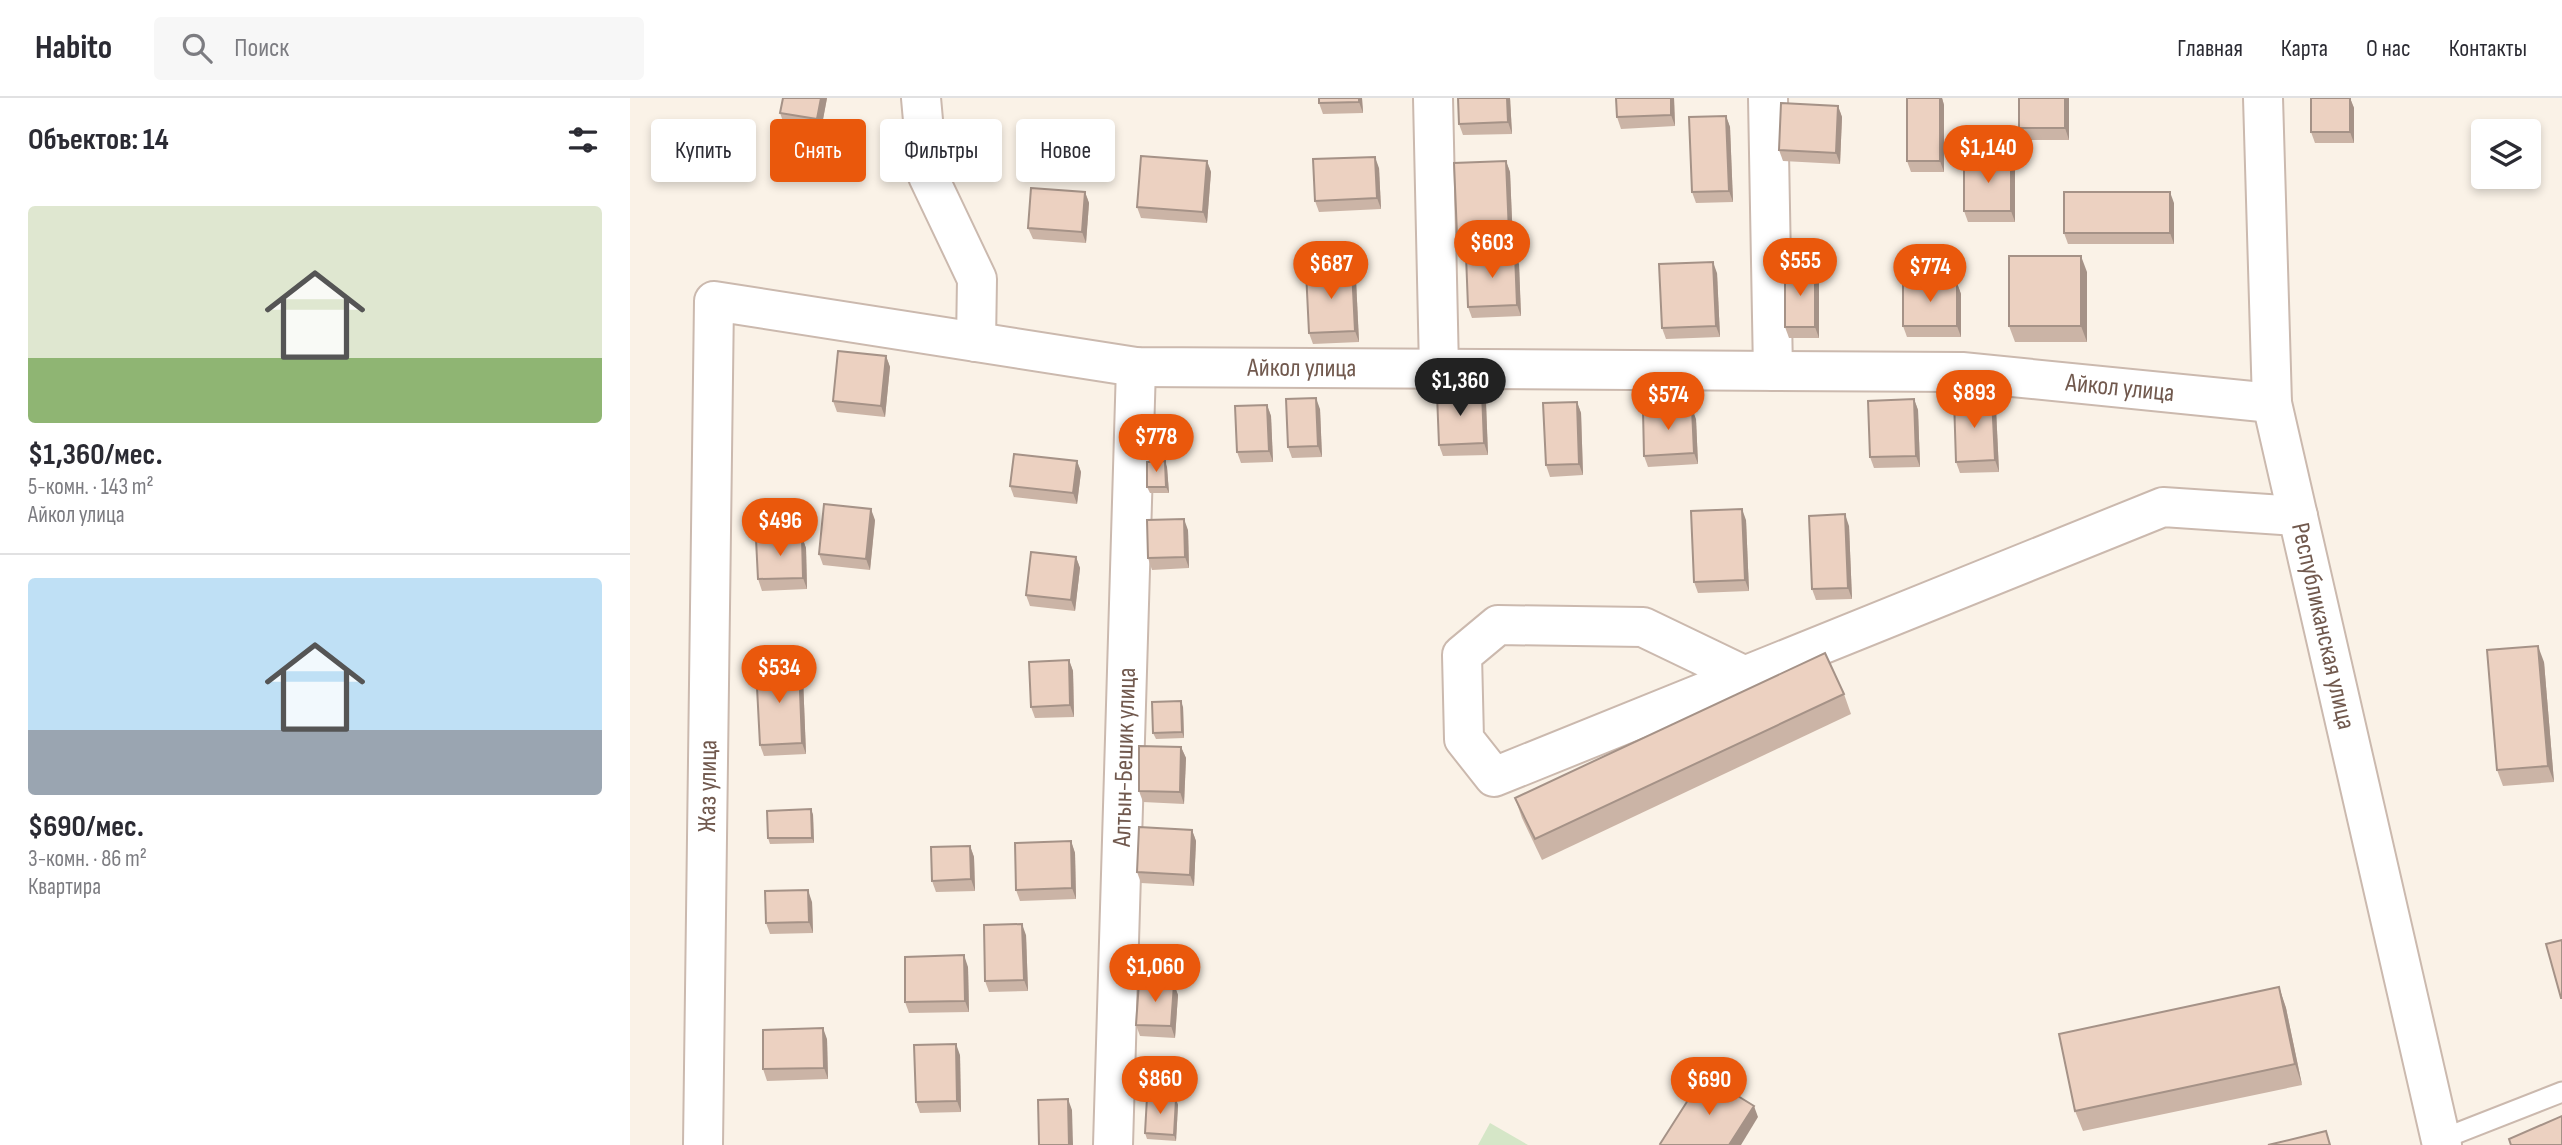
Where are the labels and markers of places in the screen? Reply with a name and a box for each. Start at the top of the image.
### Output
pin: $1,140 [1931,126,2045,185]
pin: $603 [1451,220,1533,280]
pin: $555 [1759,238,1841,298]
pin: $687 [1290,242,1372,301]
pin: $774 [1889,244,1971,304]
pin: $1,360 [1403,358,1517,418]
pin: $893 [1933,370,2015,430]
pin: $574 [1627,372,1709,432]
pin: $778 [1115,414,1197,474]
pin: $496 [739,498,821,558]
pin: $534 [738,646,820,705]
pin: $1,060 [1098,944,1212,1004]
pin: $860 [1119,1056,1201,1116]
pin: $690 [1668,1058,1750,1117]

